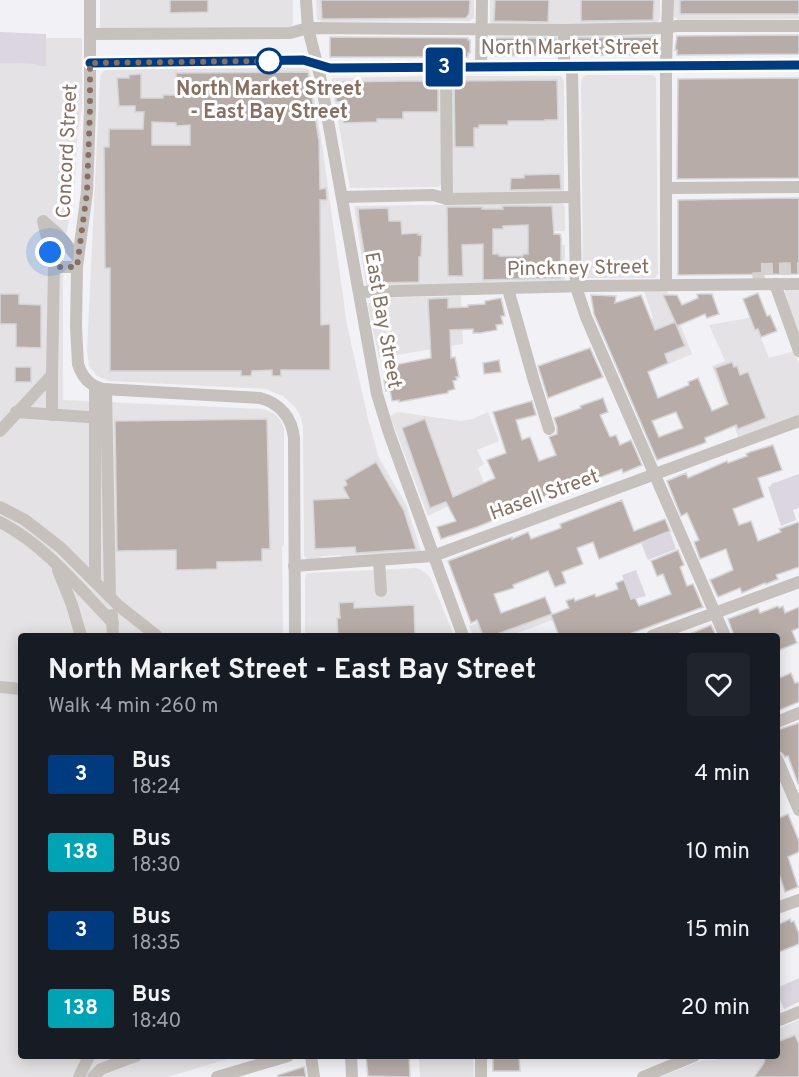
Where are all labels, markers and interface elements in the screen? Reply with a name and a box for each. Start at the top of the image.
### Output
street label: North Market Street [481,36,659,62]
marker: North Market Street - East Bay Street [256,48,282,74]
line badge: 3 [424,48,464,86]
text: 3 [438,54,450,81]
place label: North Market Street - East Bay Street [176,77,362,126]
street label: Concord Street [51,83,85,219]
your location [35,237,65,267]
street label: East Bay Street [357,250,407,391]
street label: Pinckney Street [507,255,649,283]
street label: Hasell Street [487,464,603,528]
text: North Market Street - East Bay Street [48,653,536,689]
button: heart [687,653,750,716]
text: Walk · 4 min · 260 m [48,694,219,720]
text: Bus [132,748,171,775]
text: 3 [75,761,87,788]
text: 4 min [695,761,750,788]
text: 18:24 [132,775,181,801]
text: Bus [132,826,171,853]
text: 138 [64,839,98,866]
text: 10 min [686,839,750,866]
text: 18:30 [132,853,181,879]
text: Bus [132,904,171,931]
text: 3 [75,917,87,944]
text: 15 min [686,917,750,944]
text: 18:35 [132,931,181,957]
text: Bus [132,982,171,1009]
text: 138 [64,995,98,1022]
text: 20 min [681,995,750,1022]
text: 18:40 [132,1009,181,1035]

